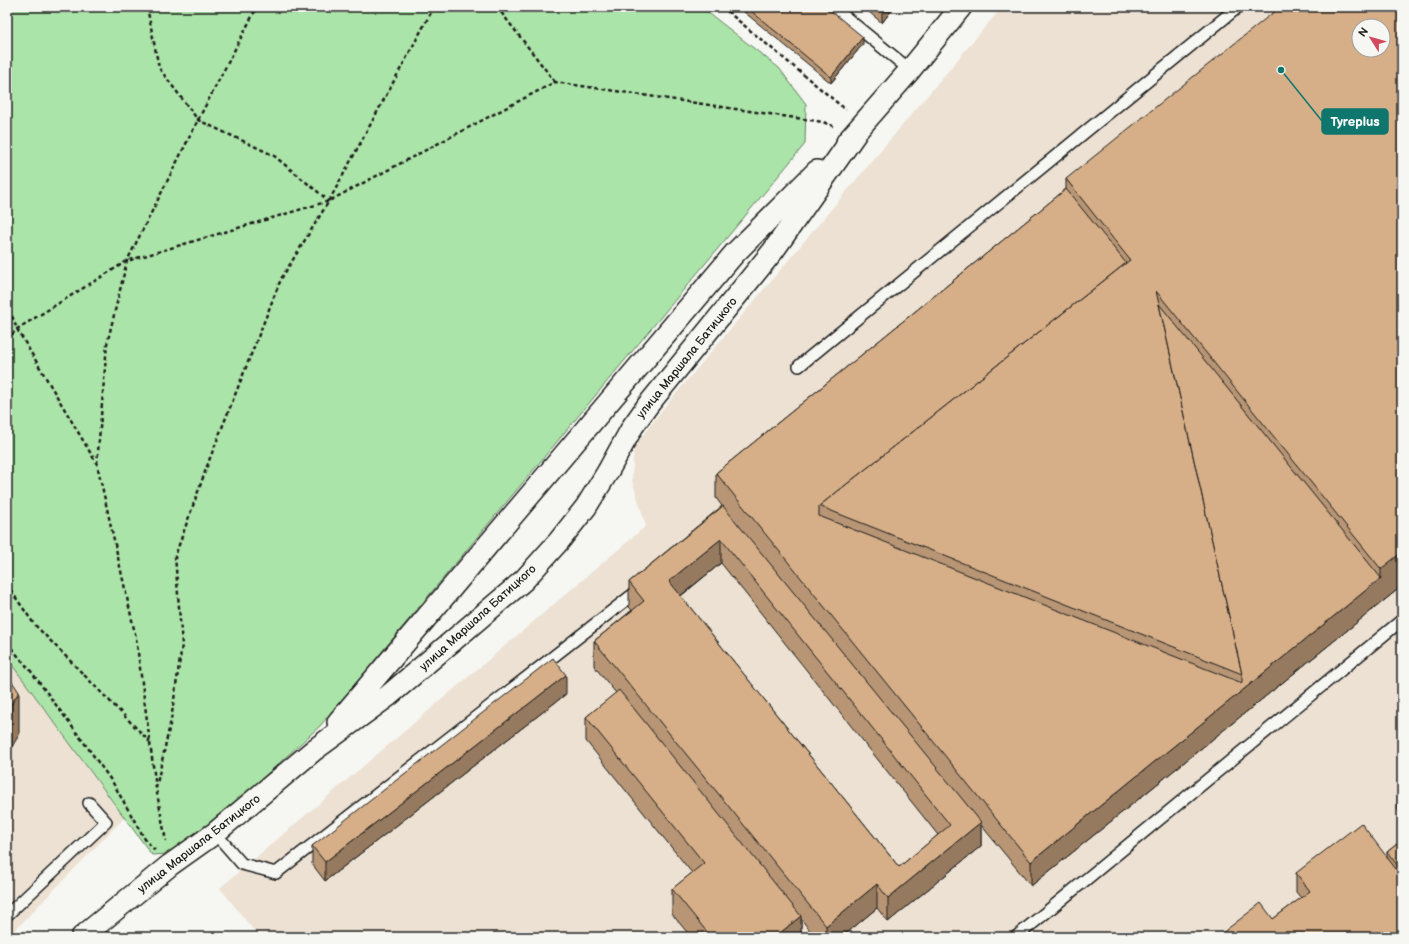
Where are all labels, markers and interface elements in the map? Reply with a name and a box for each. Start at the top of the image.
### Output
north arrow [1351,18,1391,58]
text: N [1356,25,1371,39]
callout: Tyreplus [1322,109,1388,134]
text: Tyreplus [1330,114,1380,130]
street label: улица Маршала Батицкого [633,294,741,422]
street label: улица Маршала Батицкого [417,562,539,674]
street label: улица Маршала Батицкого [135,791,263,897]

